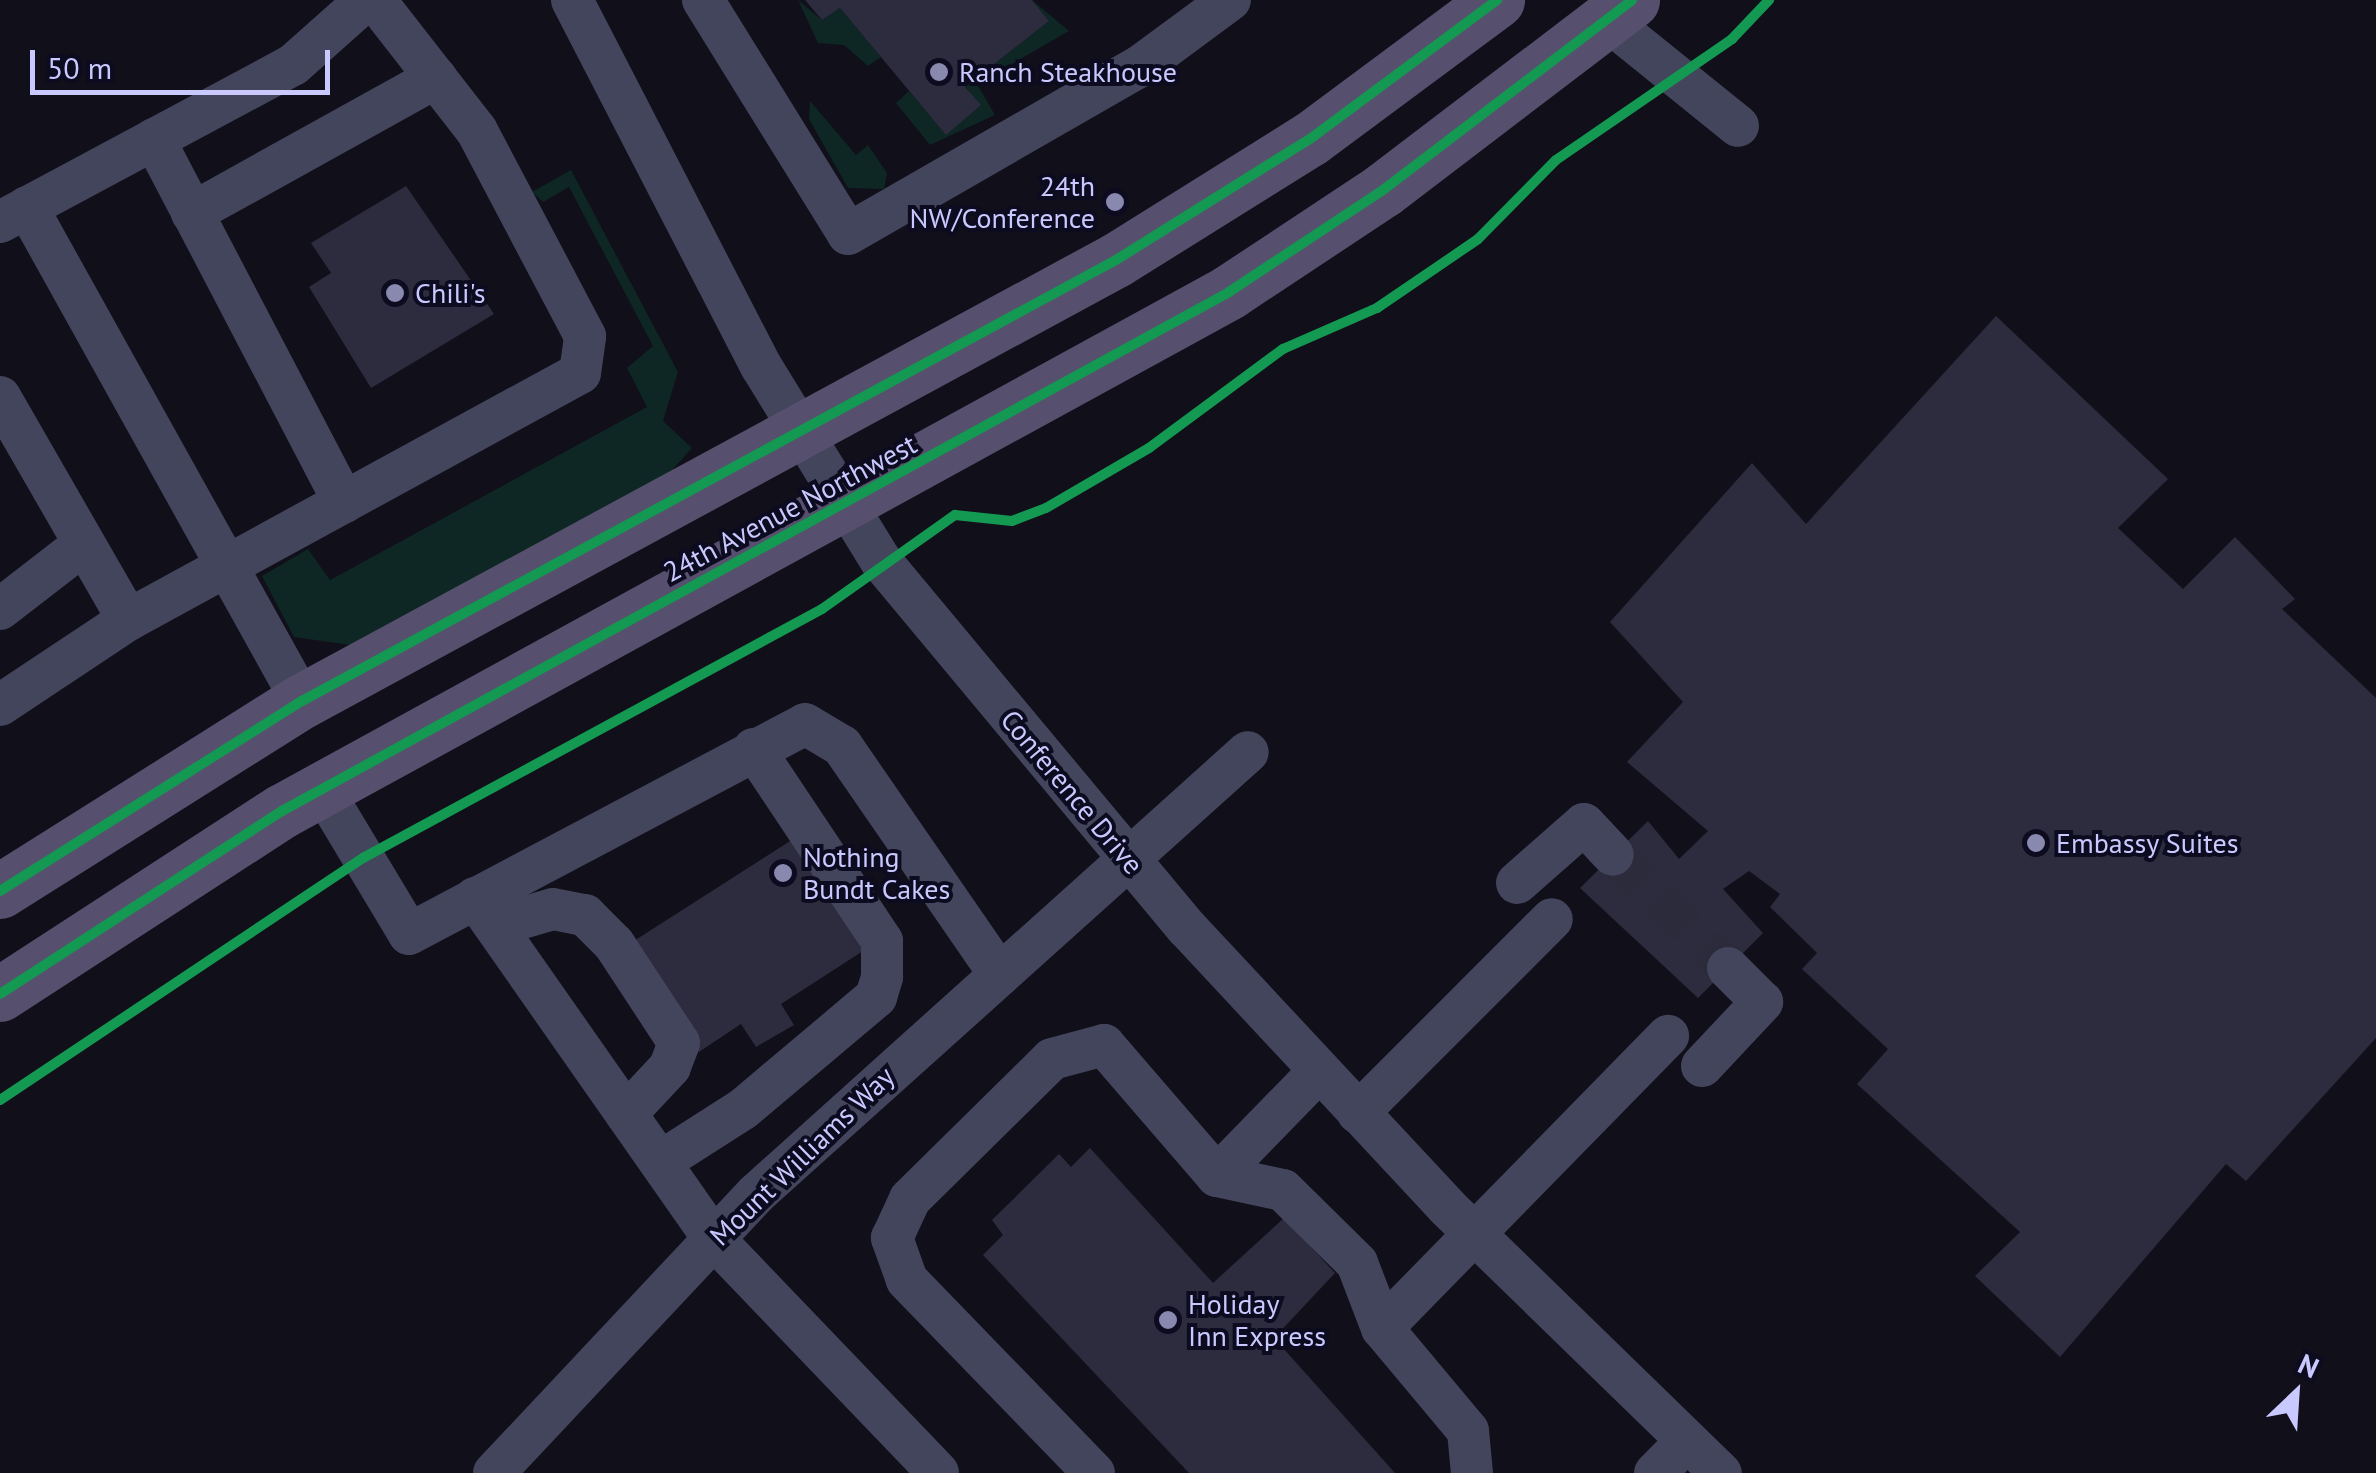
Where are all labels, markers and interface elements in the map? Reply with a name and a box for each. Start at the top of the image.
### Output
scale bar [35,30,335,92]
text: 50 m [47,48,112,87]
place label: Ranch Steakhouse [959,55,1177,89]
marker: Ranch Steakhouse [928,61,950,83]
place label: 24th NW/Conference [910,169,1095,235]
marker: 24th NW/Conference [1104,191,1126,213]
place label: Chili's [415,276,486,310]
marker: Chili's [384,282,406,304]
street label: 24th Avenue Northwest [657,427,923,589]
street label: Conference Drive [994,703,1150,881]
place label: Embassy Suites [2056,826,2240,860]
marker: Embassy Suites [2025,832,2047,854]
place label: Nothing Bundt Cakes [803,840,950,906]
marker: Nothing Bundt Cakes [772,862,794,884]
street label: Mount Williams Way [703,1059,901,1253]
place label: Holiday Inn Express [1188,1287,1326,1353]
marker: Holiday Inn Express [1157,1309,1179,1331]
north arrow [2246,1343,2346,1443]
text: N [2293,1345,2325,1386]

